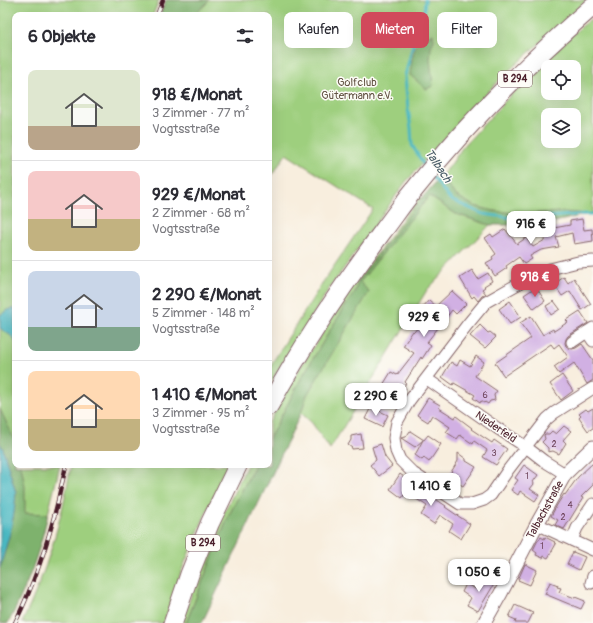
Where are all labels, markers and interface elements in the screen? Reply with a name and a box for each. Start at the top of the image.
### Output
chip: Kaufen [284,12,353,48]
chip: Mieten [361,12,429,48]
chip: Filter [437,12,497,48]
icon: filters [234,25,256,47]
text: 6 Objekte [28,26,95,47]
map controls [541,60,581,148]
button: locate [541,60,581,100]
road number: B 294 [498,71,532,87]
park label: Golfclub Gütermann e.V. [321,76,393,102]
text: 918 €/Monat [152,84,242,105]
icon: home [60,86,108,134]
text: 3 Zimmer · 77 m² [152,105,250,121]
button: layers [541,108,581,148]
text: Vogtsstraße [152,121,220,137]
water label: Talbach [421,146,455,187]
text: 929 €/Monat [152,184,245,205]
icon: home [60,187,108,235]
text: 2 Zimmer · 68 m² [152,205,250,221]
pin: 916 € [503,211,559,245]
text: 916 € [516,216,546,232]
text: Vogtsstraße [152,221,220,237]
pin: 918 € [507,264,563,298]
text: 918 € [520,269,550,285]
text: 2 290 €/Monat [152,284,261,305]
icon: home [60,287,108,335]
pin: 929 € [396,304,452,338]
text: 5 Zimmer · 148 m² [152,305,255,321]
text: 929 € [408,309,440,325]
text: Vogtsstraße [152,321,220,337]
pin: 2 290 € [339,383,413,417]
text: 1 410 €/Monat [152,384,257,405]
icon: home [60,387,108,435]
text: 2 290 € [354,388,398,404]
house number: 6 [482,390,488,401]
text: 3 Zimmer · 95 m² [152,405,249,421]
street label: Niederfeld [473,408,519,446]
text: Vogtsstraße [152,421,220,437]
house number: 2 [551,439,557,450]
house number: 3 [491,448,497,459]
house number: 1 [525,471,529,482]
pin: 1 410 € [394,473,468,507]
text: 1 410 € [411,478,451,494]
street label: Talbachstraße [524,478,567,541]
house number: 4 [567,500,573,511]
house number: 2 [560,512,566,523]
road number: B 294 [186,535,220,551]
house number: 1 [540,541,544,552]
pin: 1 050 € [442,559,516,593]
text: 1 050 € [457,564,501,580]

